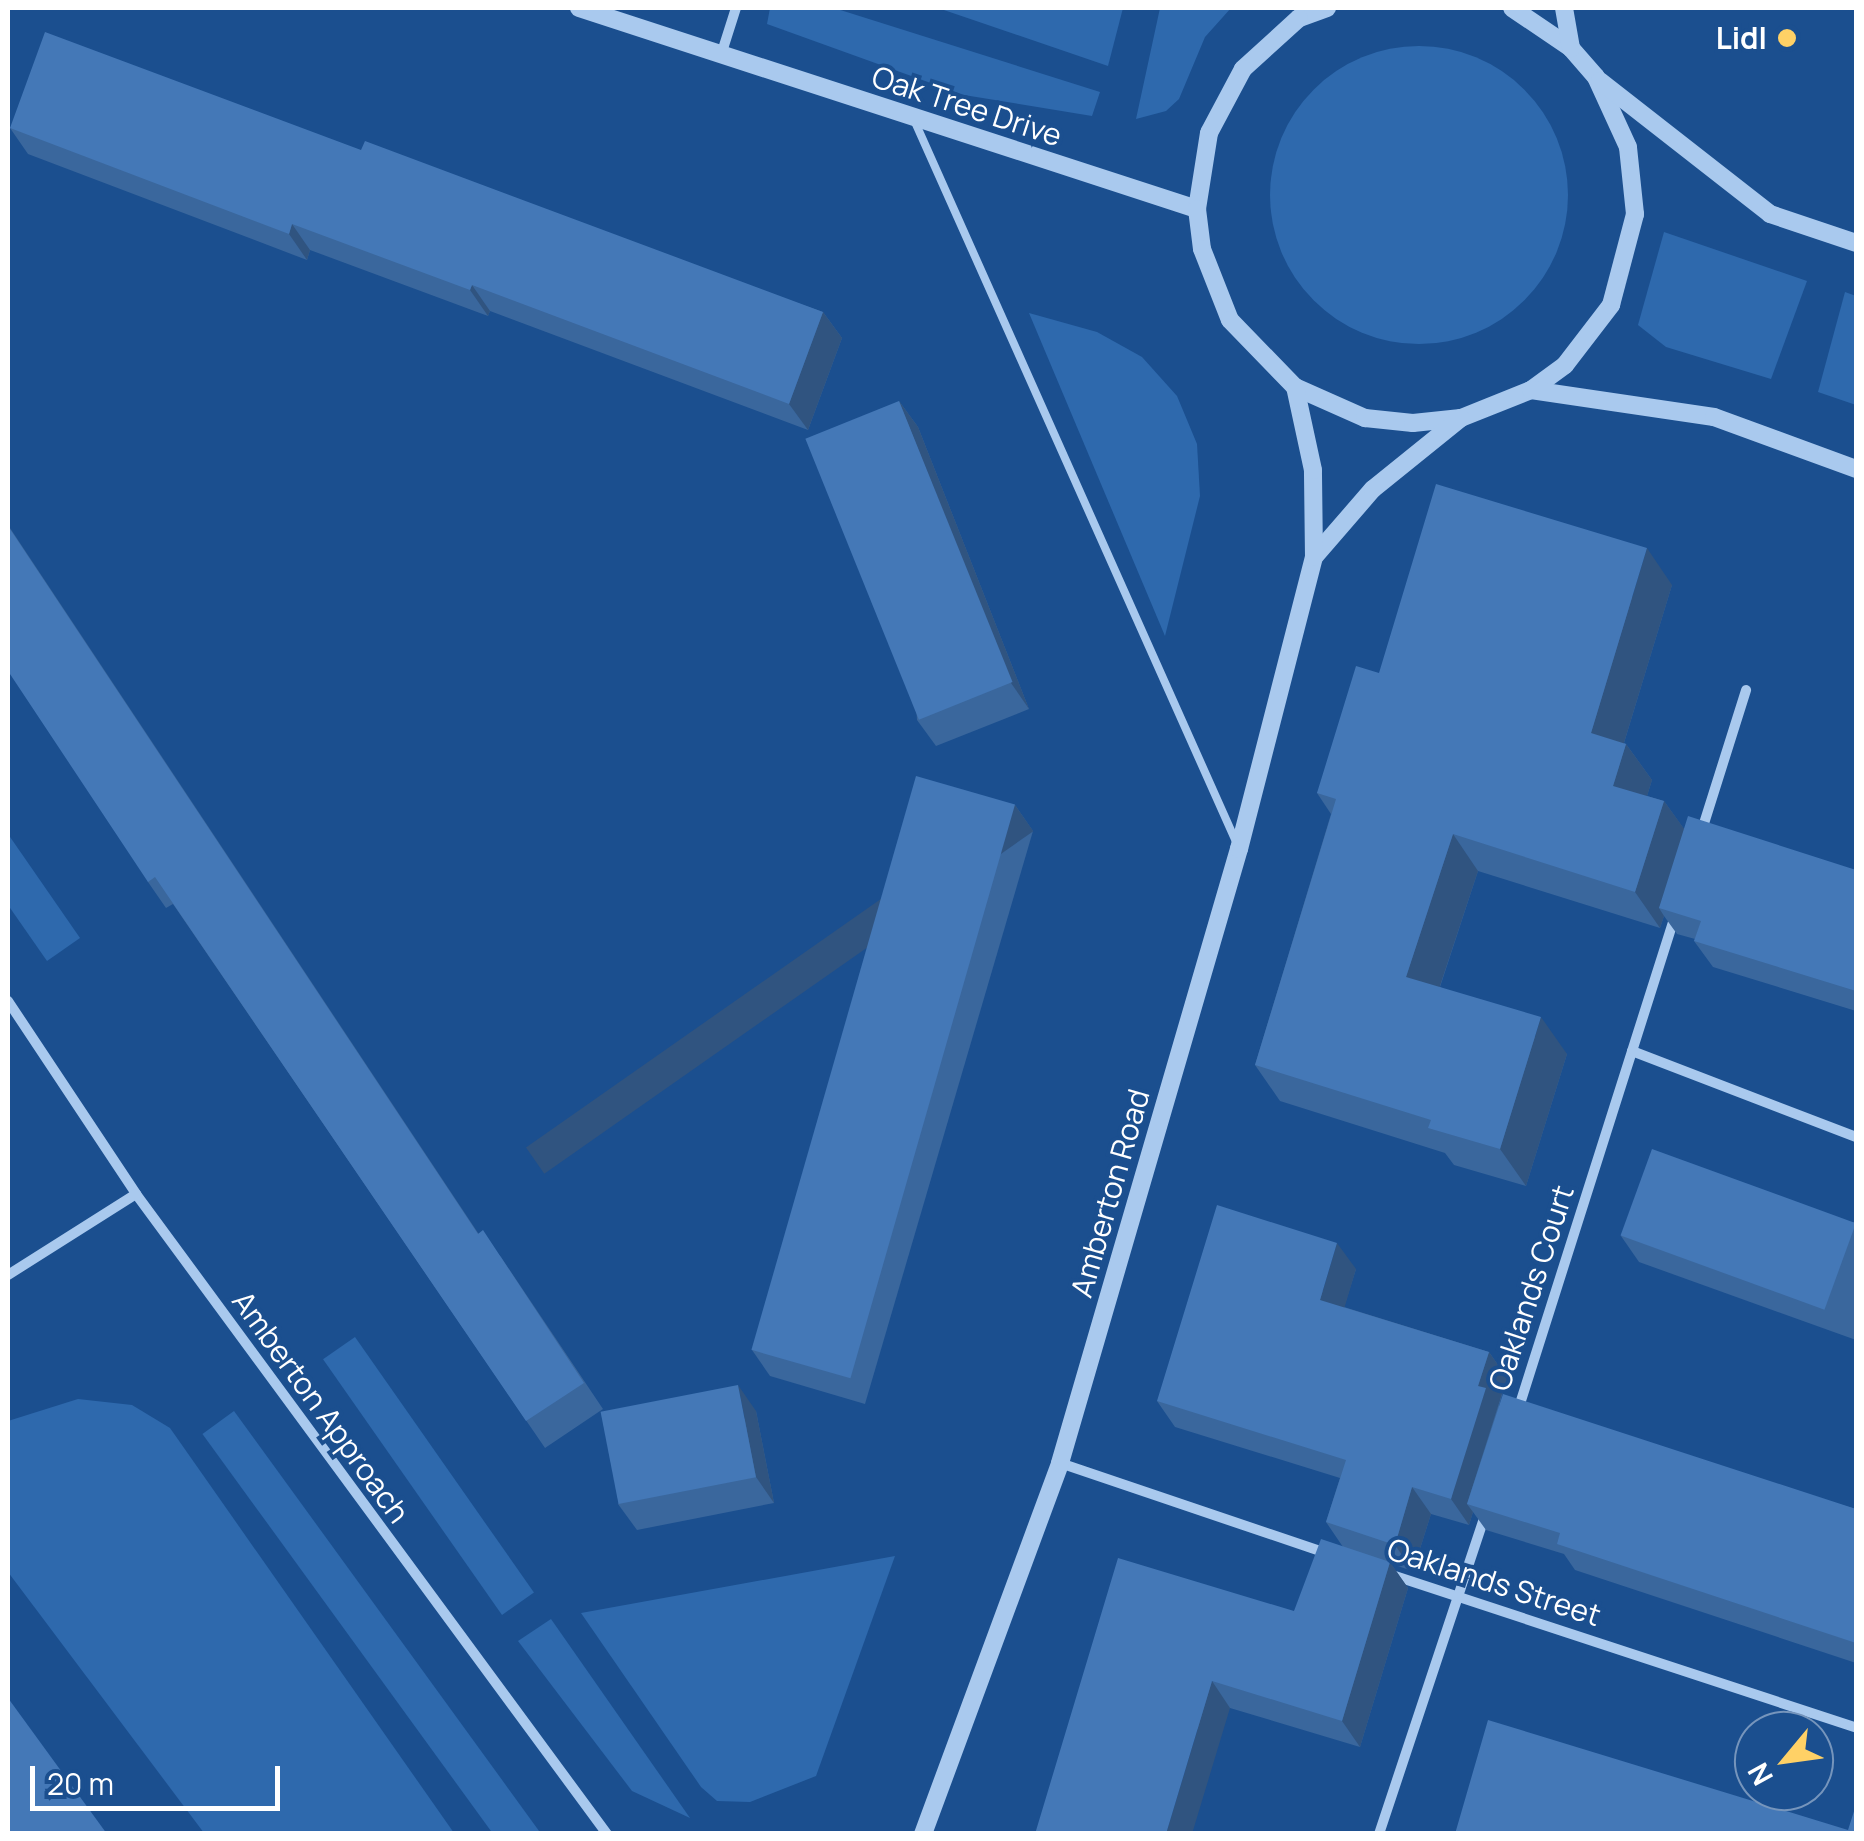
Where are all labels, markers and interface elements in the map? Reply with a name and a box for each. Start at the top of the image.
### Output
place label: Lidl [1716,20,1767,56]
marker: Lidl [1776,27,1798,49]
street label: Oak Tree Drive [868,58,1066,154]
street label: Amberton Road [1063,1085,1157,1301]
street label: Oaklands Court [1481,1181,1581,1395]
street label: Amberton Approach [225,1284,417,1530]
street label: Oaklands Street [1383,1531,1605,1633]
north arrow [1734,1711,1834,1811]
scale bar [35,1746,285,1808]
text: N [1738,1757,1781,1793]
text: 20 m [47,1763,114,1804]

